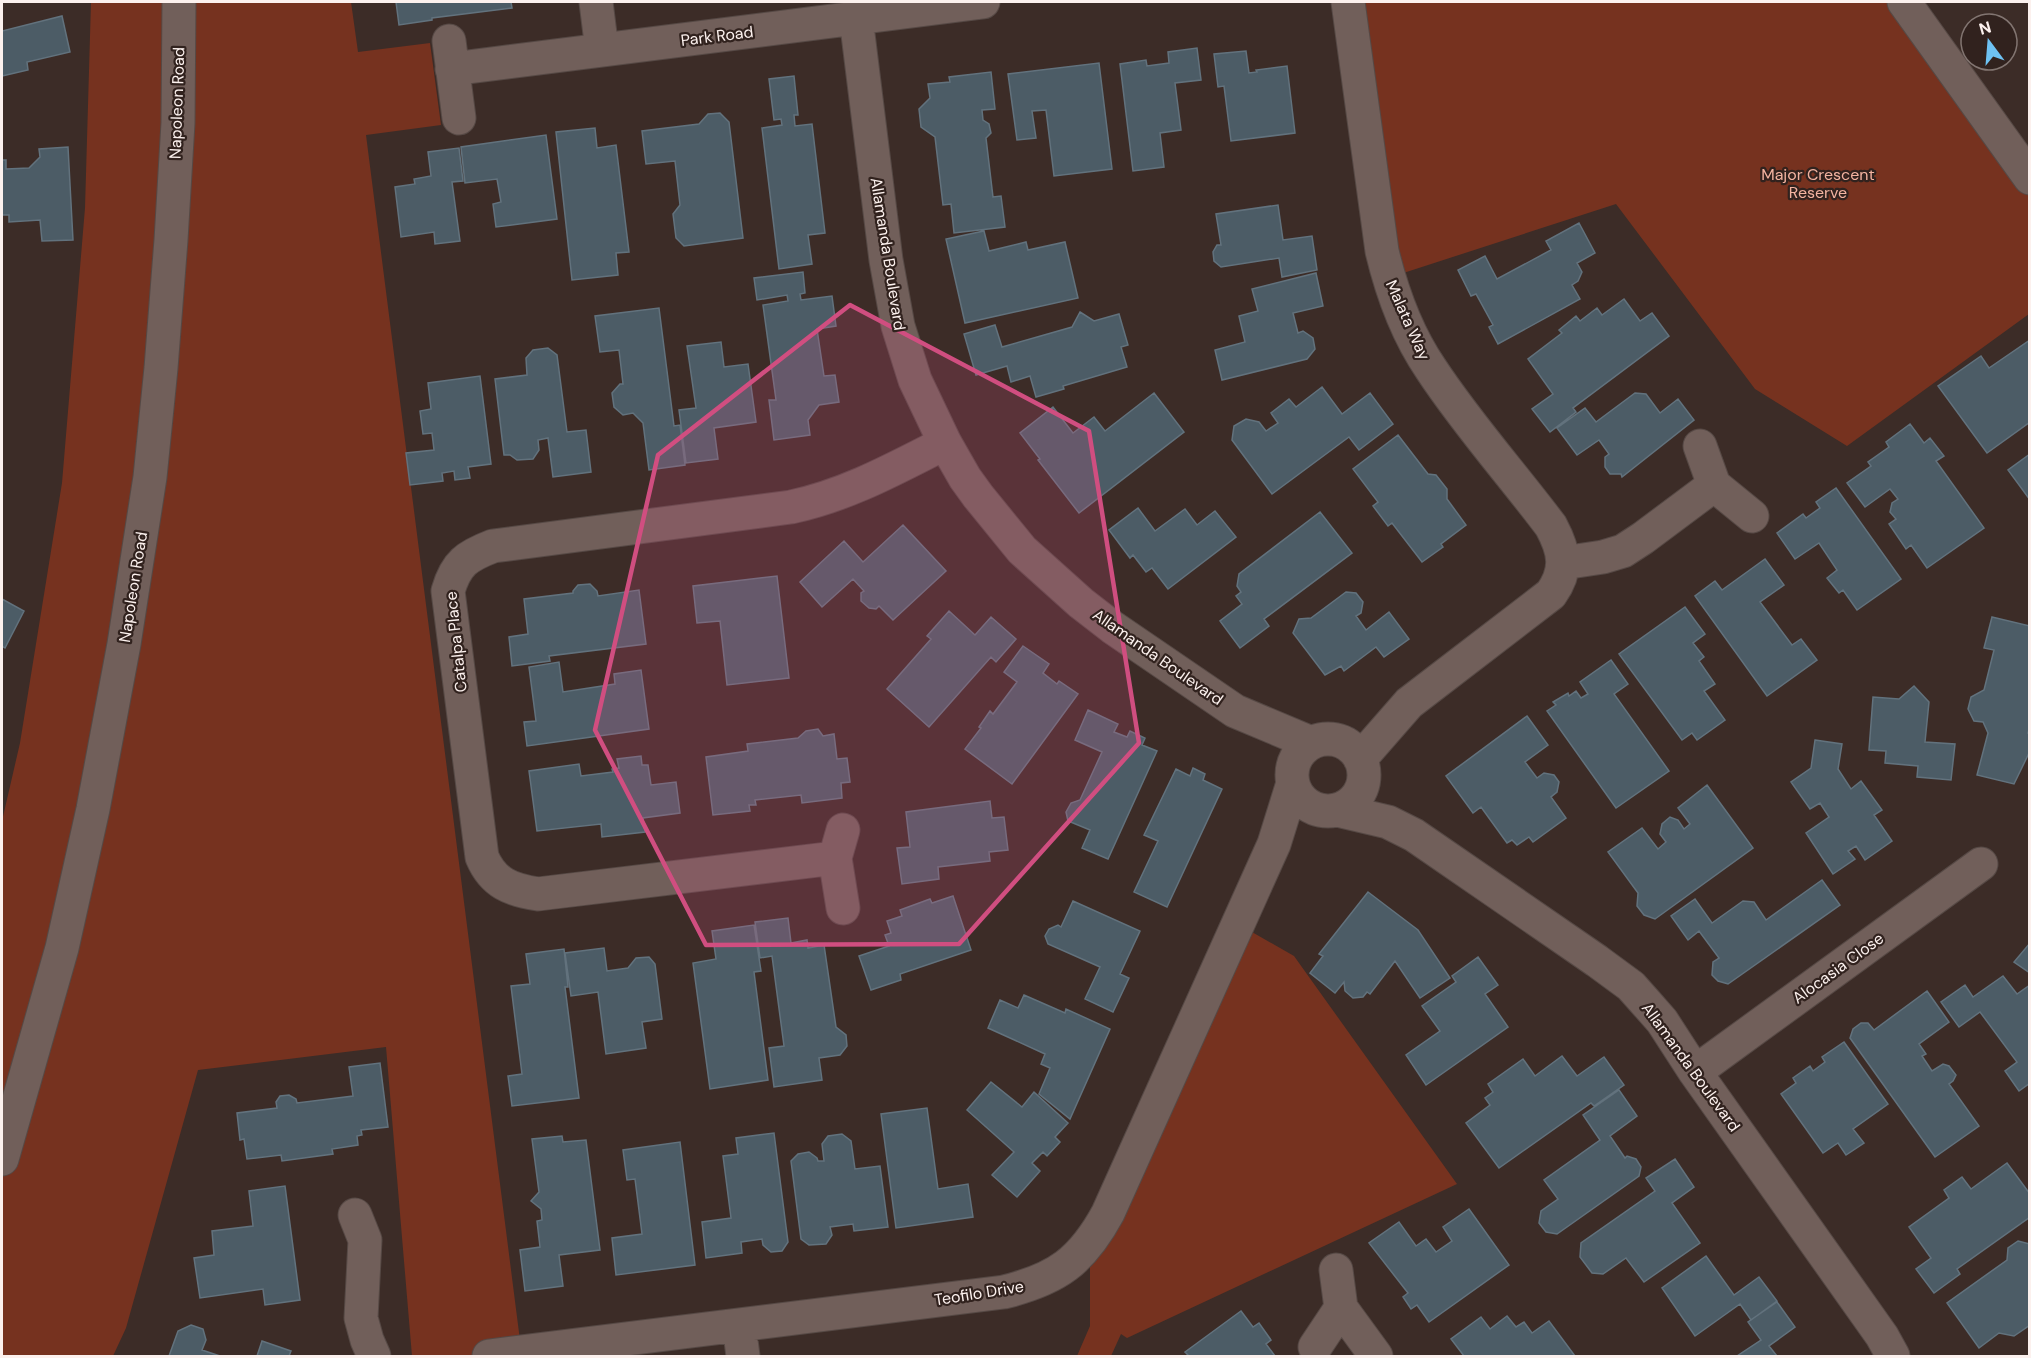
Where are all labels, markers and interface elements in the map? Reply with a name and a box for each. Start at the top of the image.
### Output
north arrow [1959,12,2019,72]
text: N [1976,16,1994,40]
street label: Park Road [679,21,755,51]
street label: Napoleon Road [165,47,189,159]
park label: Major Crescent Reserve [1761,164,1875,203]
street label: Allamanda Boulevard [866,176,910,332]
street label: Malata Way [1381,277,1435,363]
street label: Napoleon Road [114,530,152,644]
street label: Catalpa Place [440,591,472,693]
street label: Allamanda Boulevard [1089,604,1227,710]
street label: Alocasia Close [1788,928,1888,1008]
street label: Allamanda Boulevard [1637,998,1745,1136]
street label: Teofilo Drive [933,1276,1025,1310]

